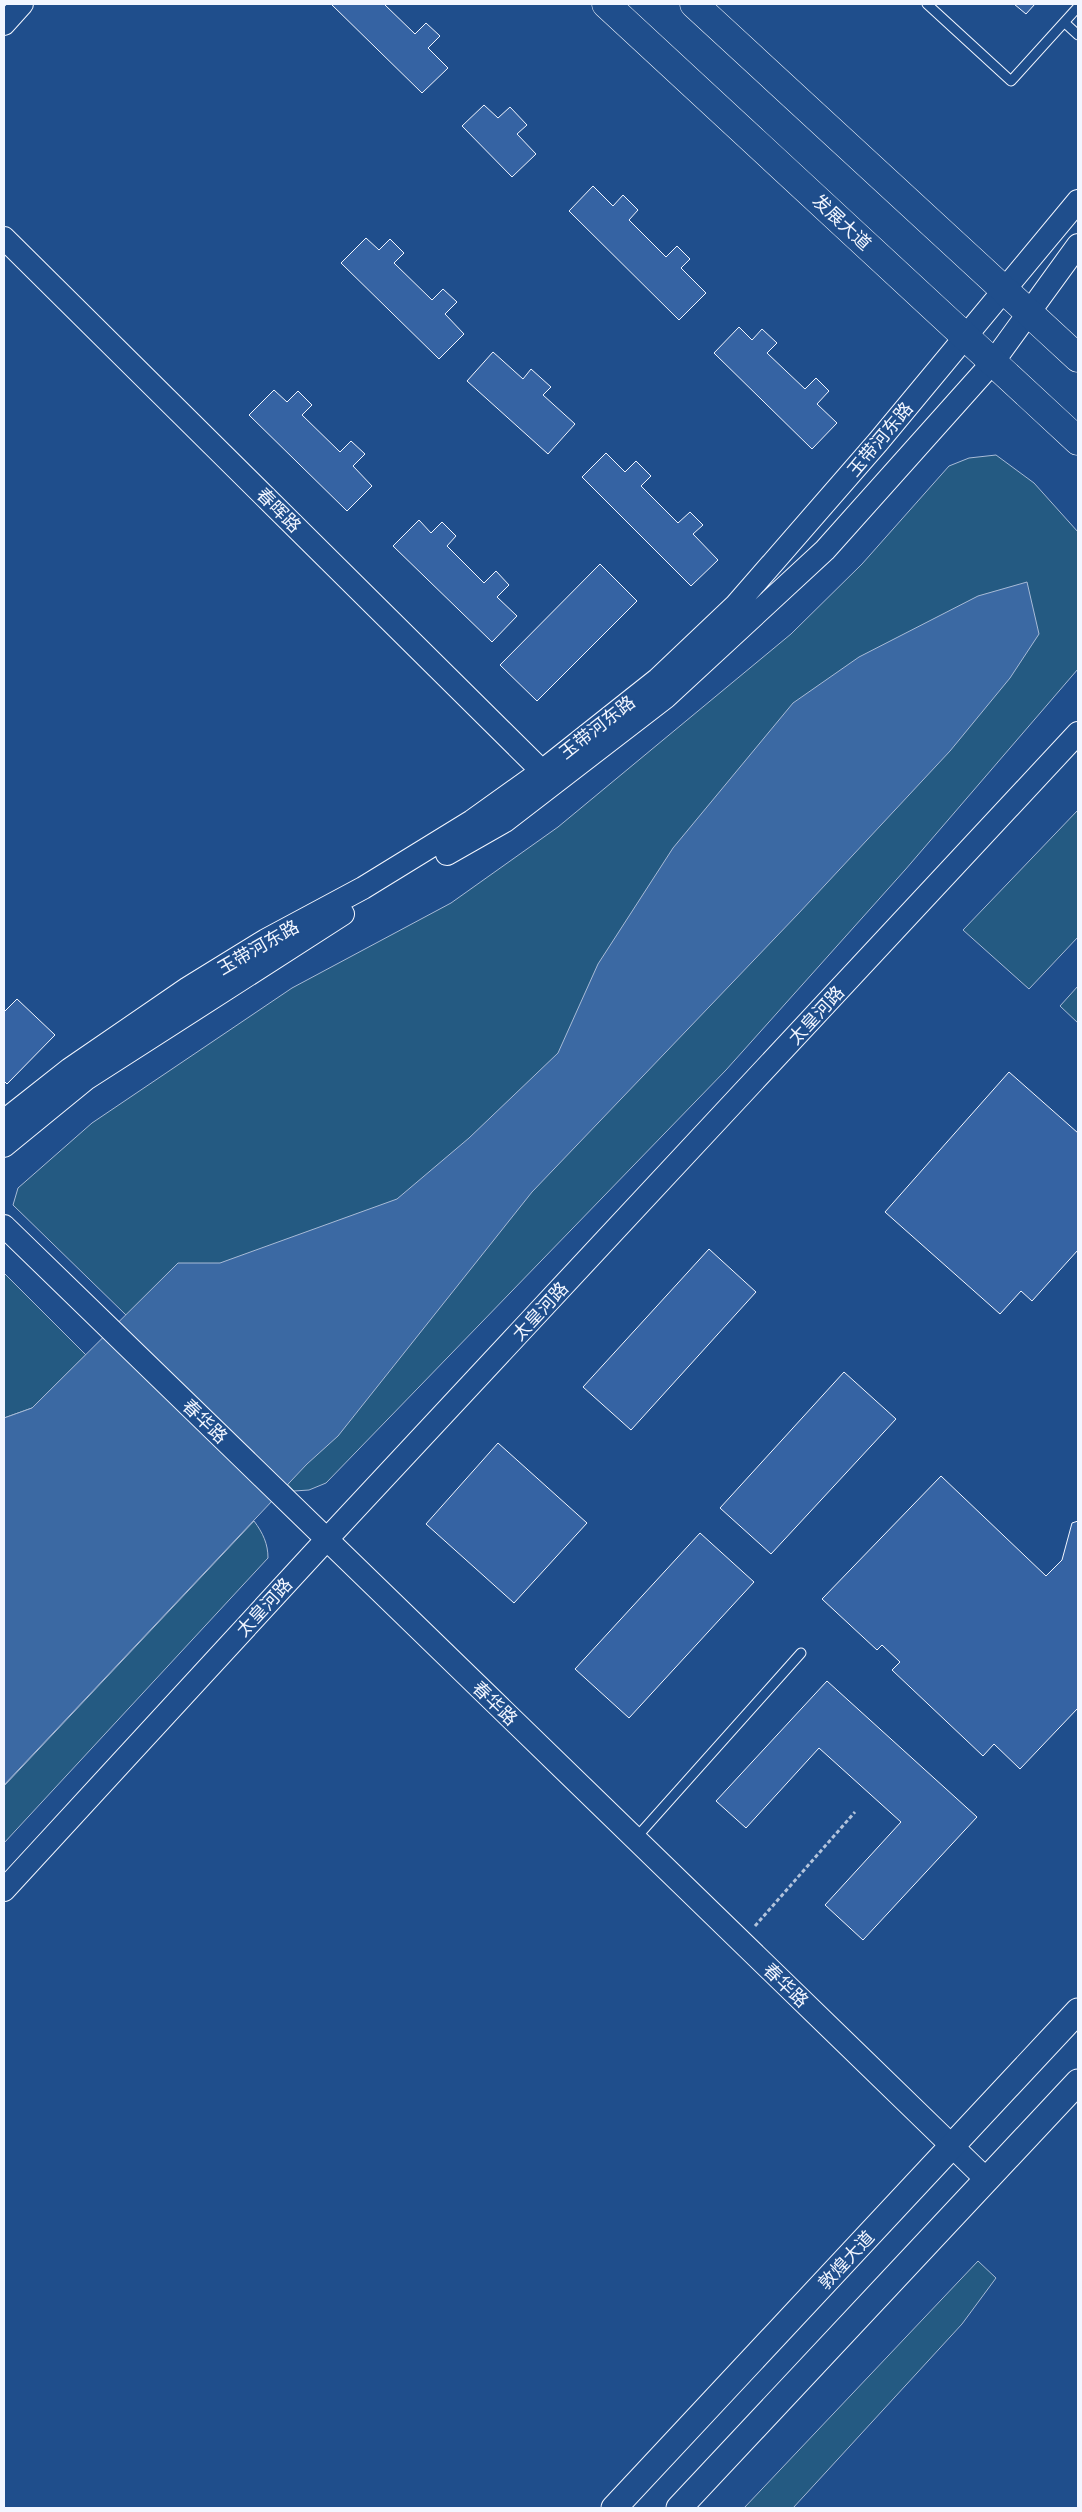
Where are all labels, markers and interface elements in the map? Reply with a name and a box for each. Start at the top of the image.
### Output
street label: 发展大道 [808,189,876,255]
street label: 玉带河东路 [842,397,918,481]
street label: 春晖路 [252,483,306,537]
street label: 玉带河东路 [554,690,640,764]
street label: 玉带河东路 [213,915,303,979]
street label: 太皇河路 [783,981,849,1049]
street label: 太皇河路 [507,1277,573,1345]
street label: 春华路 [178,1394,232,1448]
street label: 太皇河路 [231,1573,297,1641]
street label: 春华路 [468,1676,522,1730]
street label: 春华路 [759,1958,813,2012]
street label: 敦煌大道 [813,2226,879,2294]

